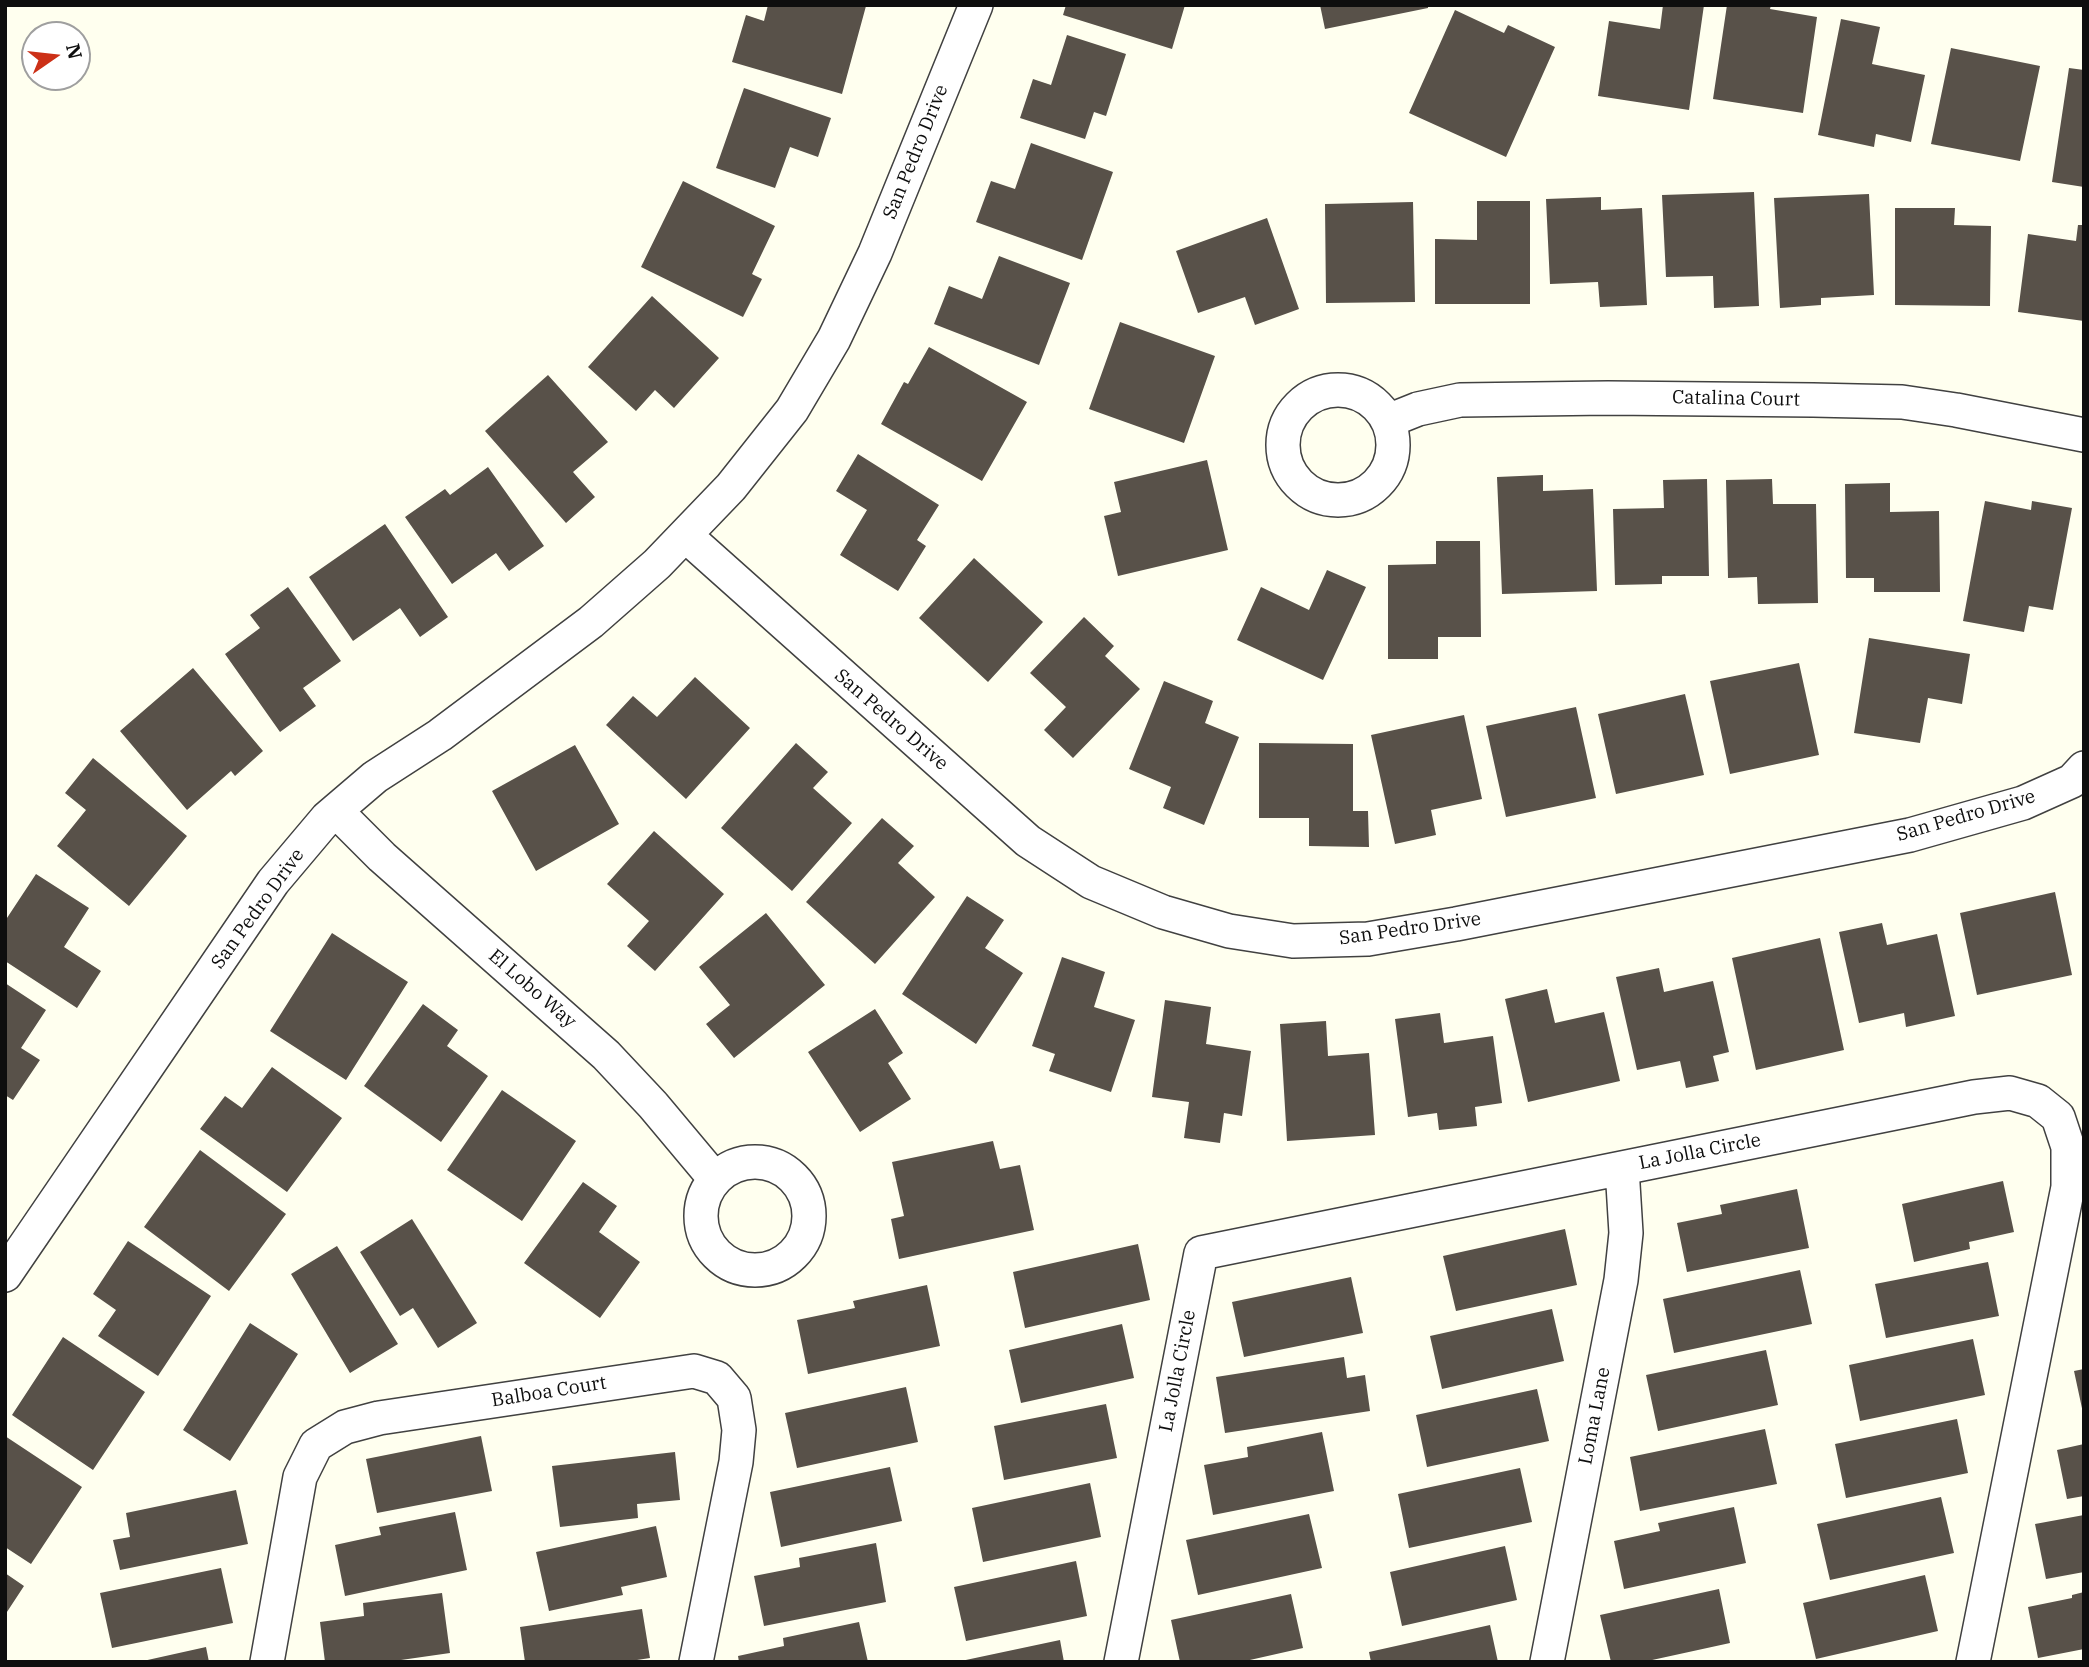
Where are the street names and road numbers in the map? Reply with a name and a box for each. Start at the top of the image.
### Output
street label: San Pedro Drive [879,81,953,223]
street label: Catalina Court [1672,386,1800,412]
street label: San Pedro Drive [830,664,952,776]
street label: San Pedro Drive [1894,785,2038,847]
street label: San Pedro Drive [207,844,309,974]
street label: San Pedro Drive [1338,908,1482,950]
street label: El Lobo Way [484,945,580,1033]
street label: La Jolla Circle [1637,1129,1763,1175]
street label: La Jolla Circle [1155,1308,1201,1434]
street label: Loma Lane [1574,1365,1616,1467]
street label: Balboa Court [490,1372,608,1412]

